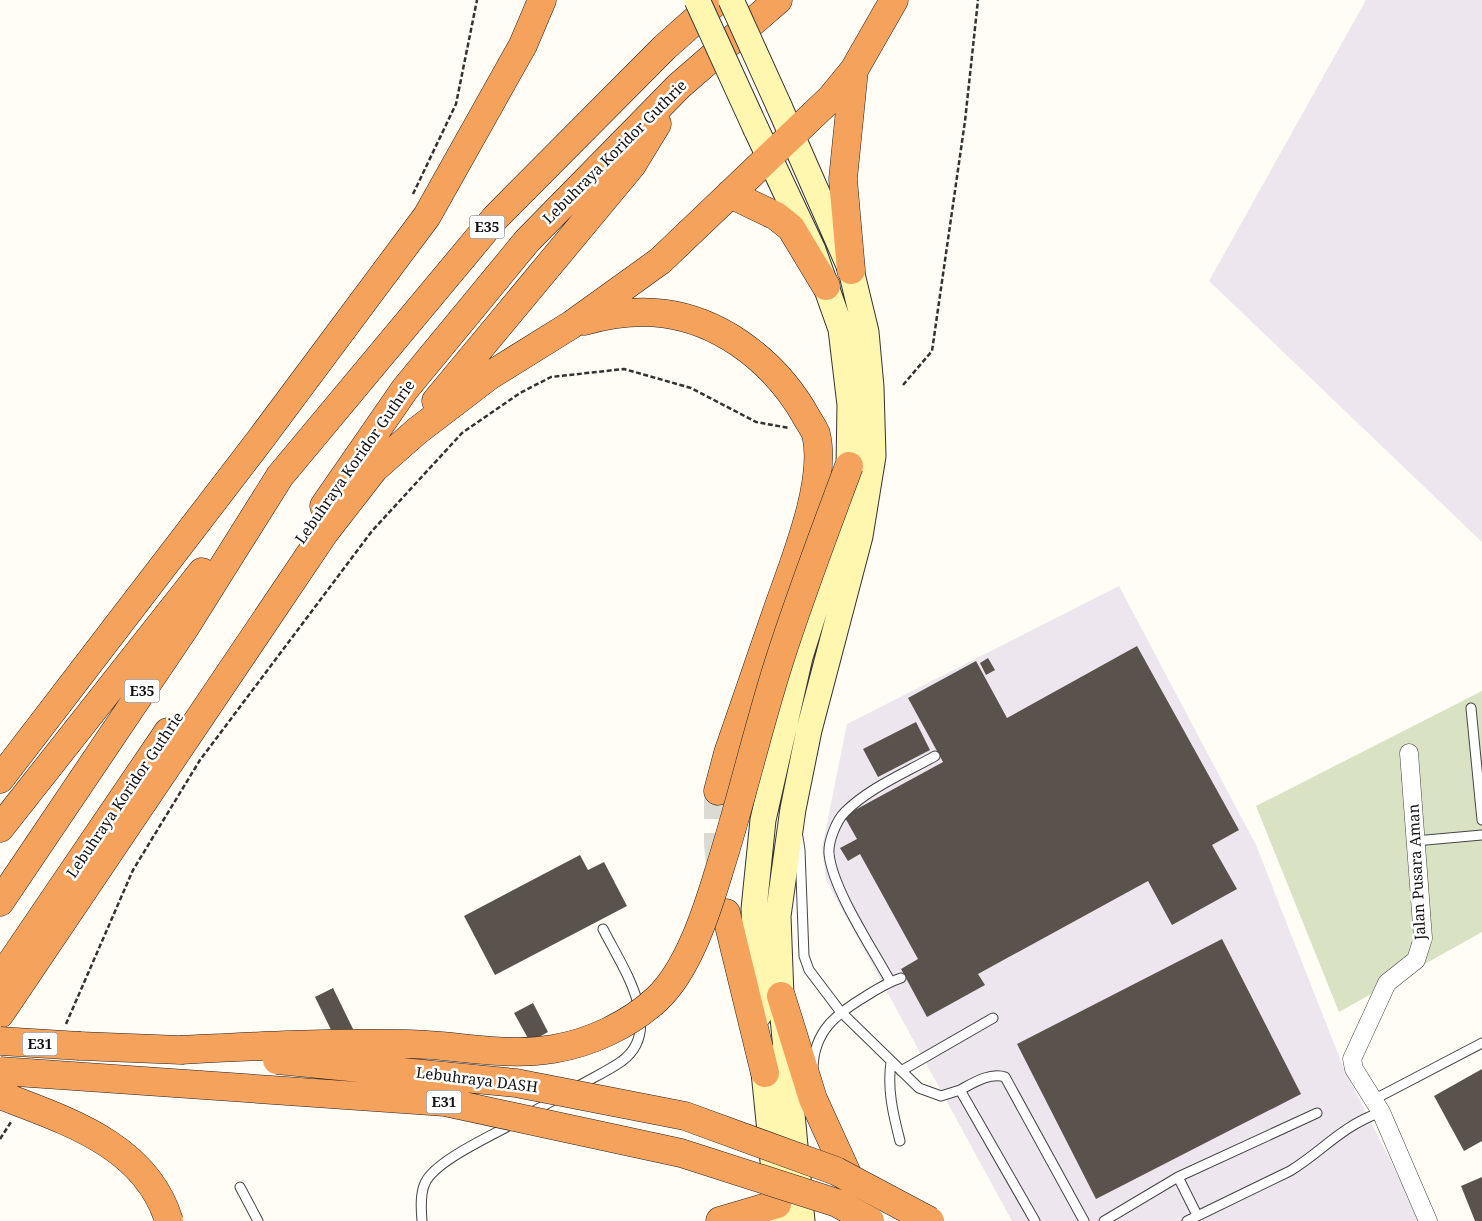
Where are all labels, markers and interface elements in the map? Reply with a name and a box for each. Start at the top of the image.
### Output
street label: Lebuhraya Koridor Guthrie [538,75,691,228]
road number: E35 [470,216,504,238]
street label: Lebuhraya Koridor Guthrie [290,375,419,547]
road number: E35 [124,679,160,702]
street label: Lebuhraya Koridor Guthrie [61,708,187,881]
street label: Jalan Pusara Aman [1402,803,1430,942]
road number: E31 [22,1032,58,1056]
street label: Lebuhraya DASH [415,1062,539,1096]
road number: E31 [426,1090,462,1114]

